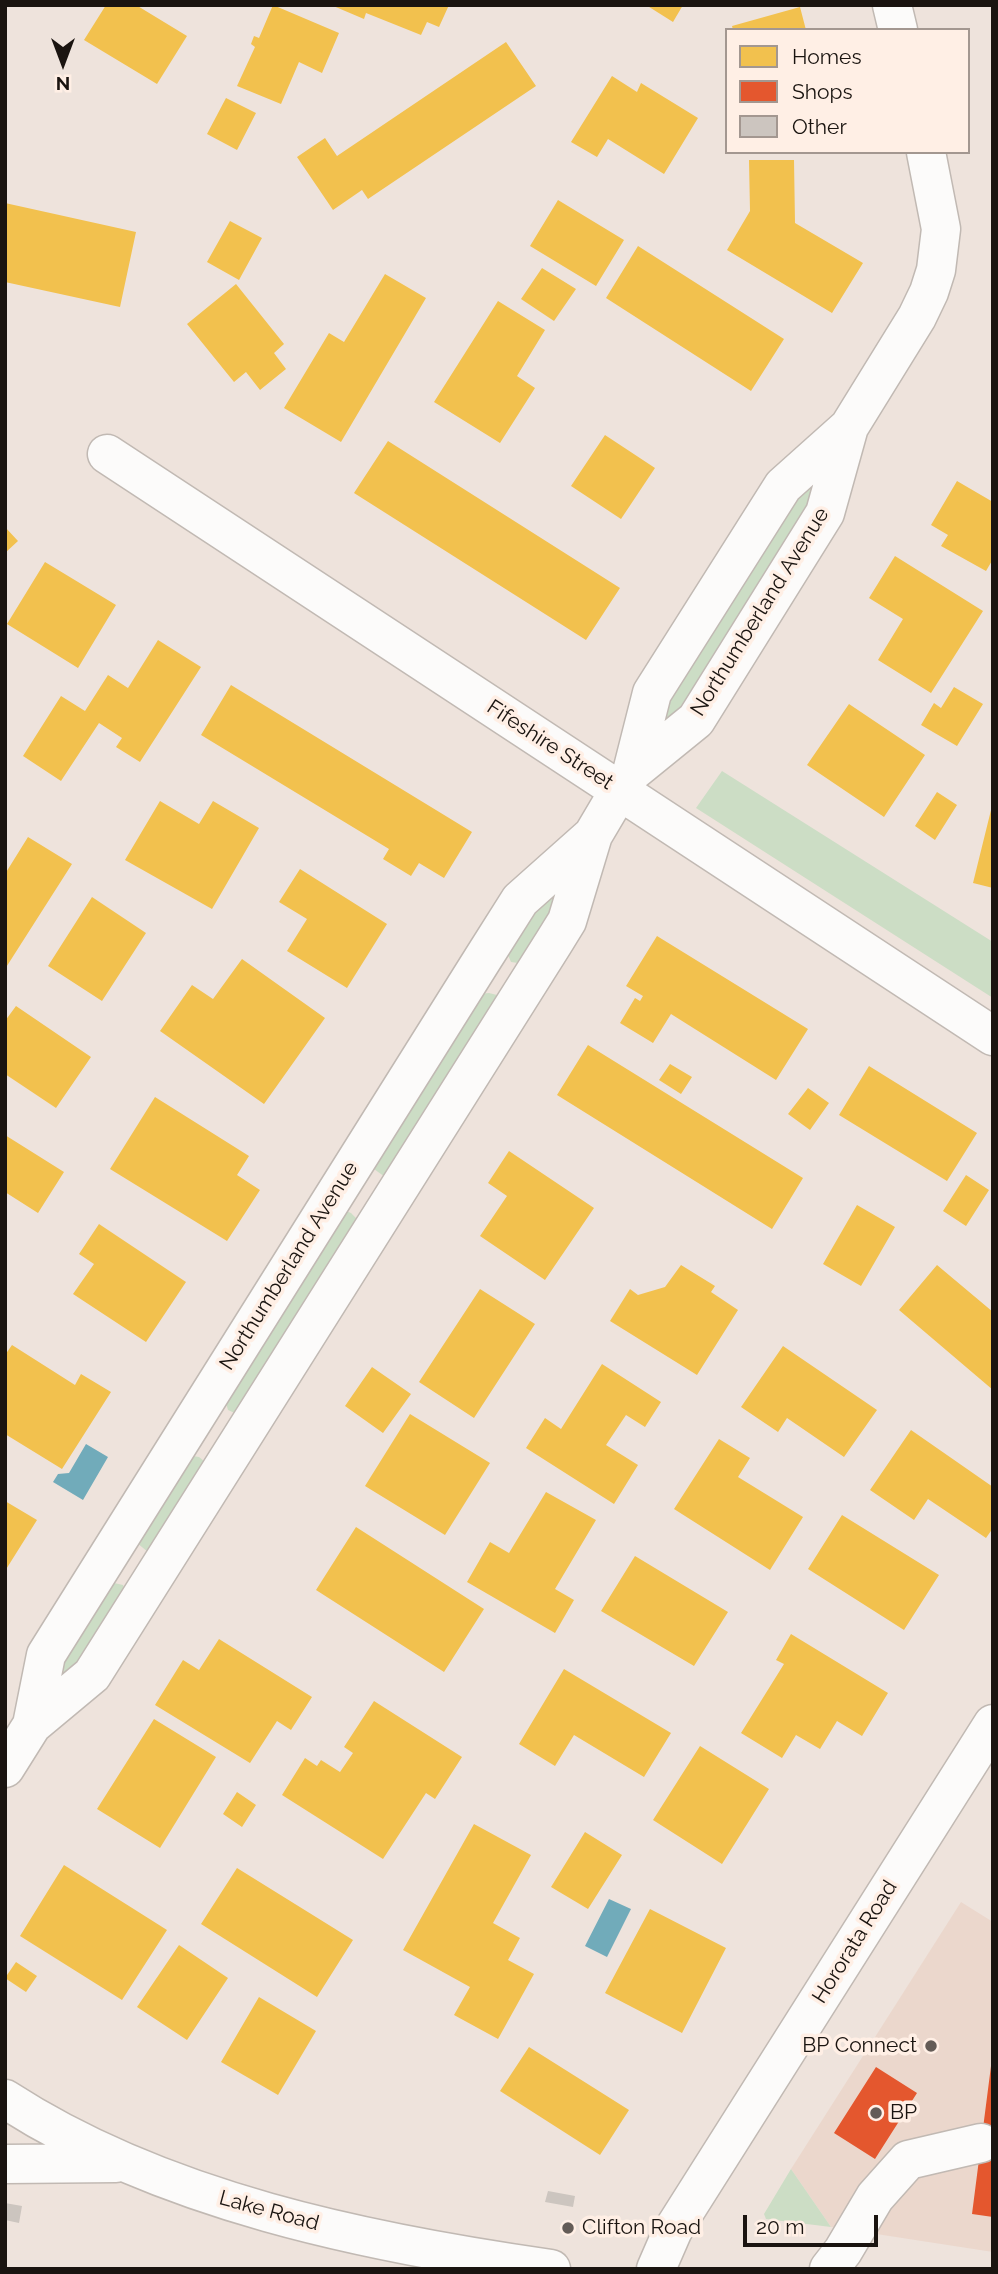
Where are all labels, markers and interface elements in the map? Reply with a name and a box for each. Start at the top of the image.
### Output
north arrow [28,28,98,98]
legend [725,28,970,154]
text: Homes [792,44,862,69]
text: N [56,73,70,95]
text: Shops [792,79,853,104]
text: Other [792,114,847,139]
street label: Northumberland Avenue [685,503,835,721]
street label: Fifeshire Street [482,695,618,795]
street label: Northumberland Avenue [214,1157,364,1375]
street label: Hororata Road [807,1876,903,2008]
place label: BP Connect [802,2033,917,2059]
marker: BP Connect [923,2038,939,2054]
place label: BP [890,2100,917,2126]
marker: BP [868,2105,884,2121]
street label: Lake Road [216,2186,322,2236]
scale bar [746,2200,881,2244]
text: 20 m [756,2214,804,2239]
place label: Clifton Road [582,2215,701,2241]
marker: Clifton Road [560,2220,576,2236]

